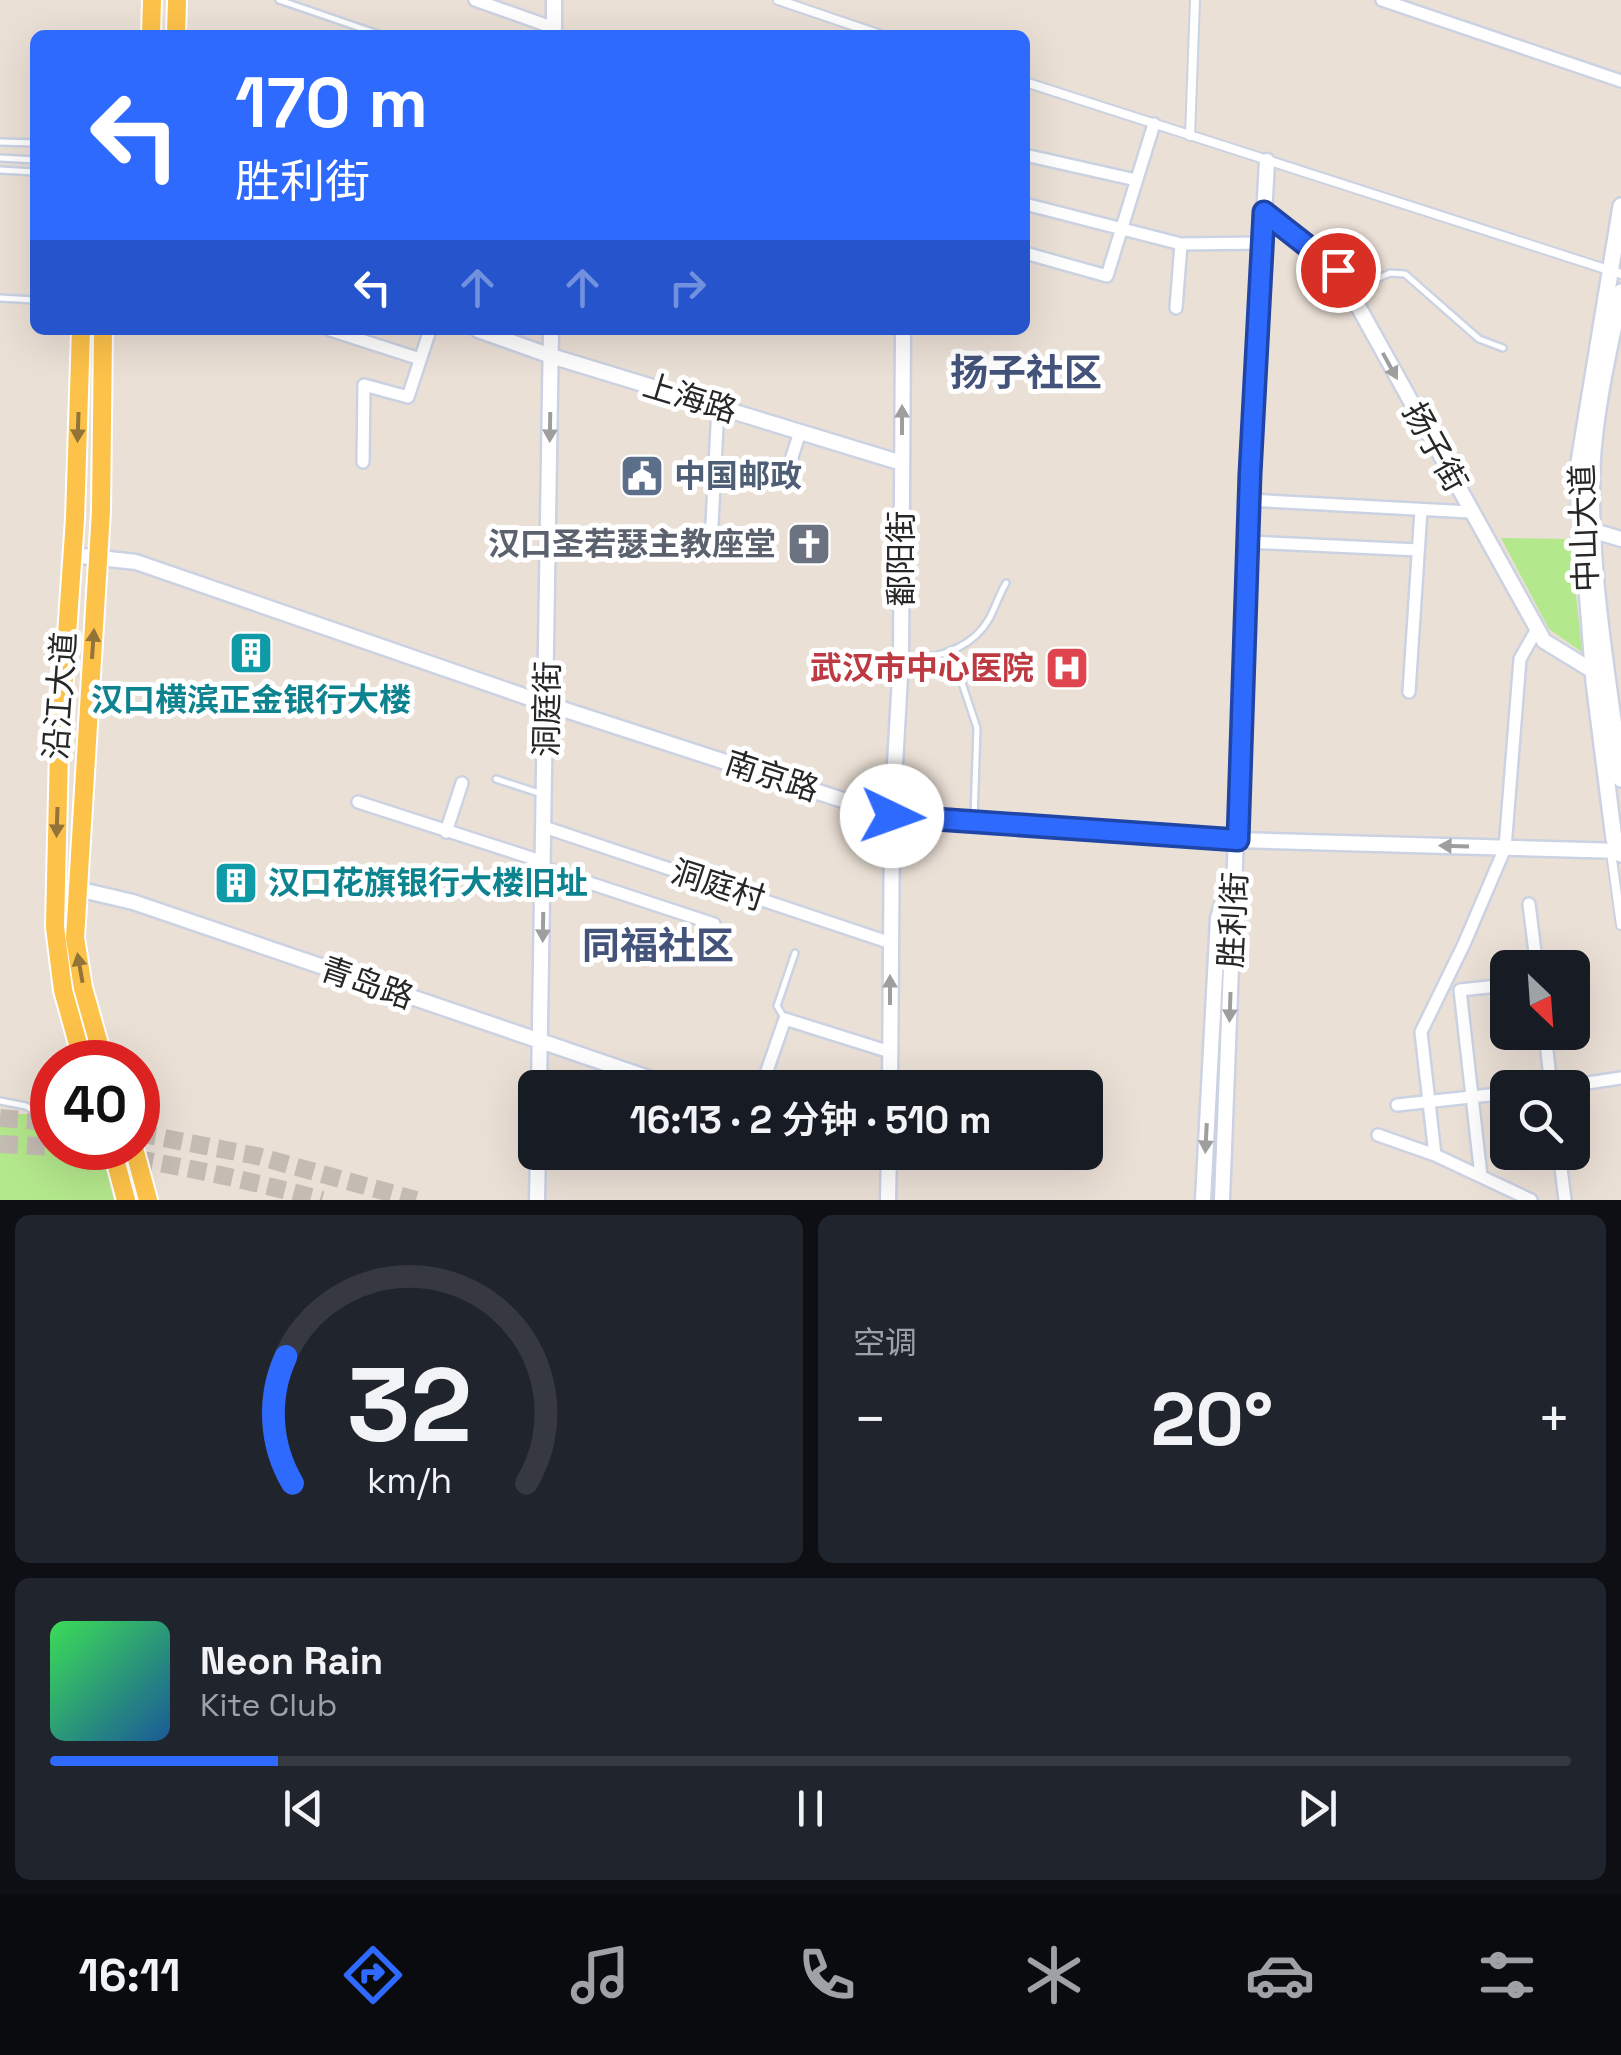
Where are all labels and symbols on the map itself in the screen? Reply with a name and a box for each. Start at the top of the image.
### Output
pin [1296,228,1381,313]
district label: 扬子社区 [950,349,1102,397]
one-way arrow [1382,351,1399,380]
street label: 上海路 [638,365,742,431]
street label: 扬子街 [1394,395,1476,499]
one-way arrow [894,404,910,436]
one-way arrow [70,412,86,444]
one-way arrow [542,412,558,444]
public building icon: 中国邮政 [619,453,665,499]
place label: 中国邮政 [674,456,802,496]
street label: 中山大道 [1562,463,1606,593]
street label: 鄱阳街 [881,511,921,607]
church icon: 汉口圣若瑟主教座堂 [786,521,832,567]
place label: 汉口圣若瑟主教座堂 [488,524,776,564]
one-way arrow [85,628,101,660]
building icon: 汉口横滨正金银行大楼 [228,630,274,676]
street label: 沿江大道 [36,631,84,761]
hospital icon: 武汉市中心医院 [1044,645,1090,691]
place label: 武汉市中心医院 [810,648,1034,688]
street label: 洞庭街 [526,661,568,757]
place label: 汉口横滨正金银行大楼 [91,680,411,720]
street label: 南京路 [720,742,824,810]
position arrow [840,764,944,868]
one-way arrow [49,806,65,838]
one-way arrow [1437,838,1469,854]
street label: 洞庭村 [666,851,770,919]
building icon: 汉口花旗银行大楼旧址 [213,860,259,906]
place label: 汉口花旗银行大楼旧址 [268,863,588,903]
street label: 胜利街 [1211,871,1255,969]
one-way arrow [534,912,550,944]
district label: 同福社区 [582,922,734,970]
street label: 青岛路 [315,948,419,1018]
north arrow [1490,950,1590,1050]
one-way arrow [72,952,87,983]
one-way arrow [882,974,898,1006]
one-way arrow [1221,992,1237,1024]
speed limit sign: 40 [30,1040,160,1170]
one-way arrow [1198,1122,1214,1154]

